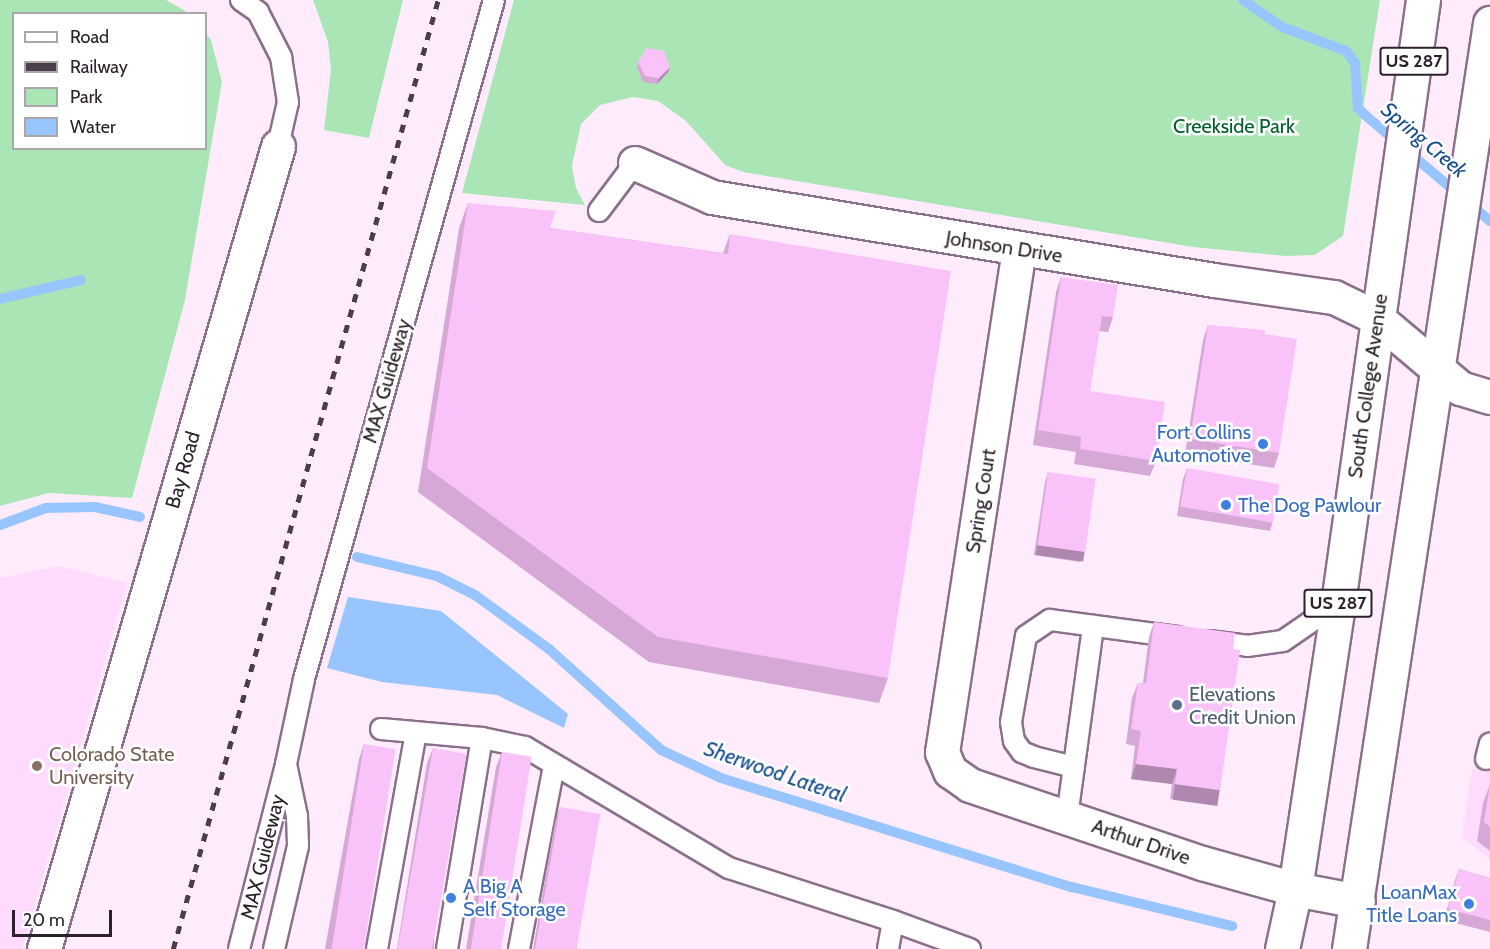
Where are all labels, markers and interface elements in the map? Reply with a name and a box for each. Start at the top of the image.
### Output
legend [12,12,207,150]
text: Road [70,26,109,48]
road number: US 287 [1380,46,1448,76]
text: Railway [70,56,128,78]
text: Park [70,86,102,108]
water label: Spring Creek [1376,97,1472,183]
park label: Creekside Park [1173,114,1295,138]
text: Water [70,116,116,138]
street label: Johnson Drive [944,226,1064,268]
street label: South College Avenue [1343,292,1393,480]
street label: MAX Guideway [358,316,416,446]
place label: Fort Collins Automotive [1152,420,1251,467]
street label: Bay Road [161,429,205,511]
marker: Fort Collins Automotive [1256,437,1270,451]
street label: Spring Court [961,447,1001,555]
place label: The Dog Pawlour [1238,493,1381,517]
marker: The Dog Pawlour [1219,498,1233,512]
road number: US 287 [1304,588,1372,618]
place label: Elevations Credit Union [1189,682,1296,729]
marker: Elevations Credit Union [1170,698,1184,712]
water label: Sherwood Lateral [701,736,849,808]
place label: Colorado State University [49,742,174,789]
marker: Colorado State University [30,759,44,773]
street label: MAX Guideway [236,792,290,922]
street label: Arthur Drive [1089,814,1193,870]
place label: A Big A Self Storage [463,874,566,921]
place label: LoanMax Title Loans [1366,880,1457,927]
marker: A Big A Self Storage [444,891,458,905]
marker: LoanMax Title Loans [1462,897,1476,911]
scale bar [15,898,116,936]
text: 20 m [23,909,65,931]

